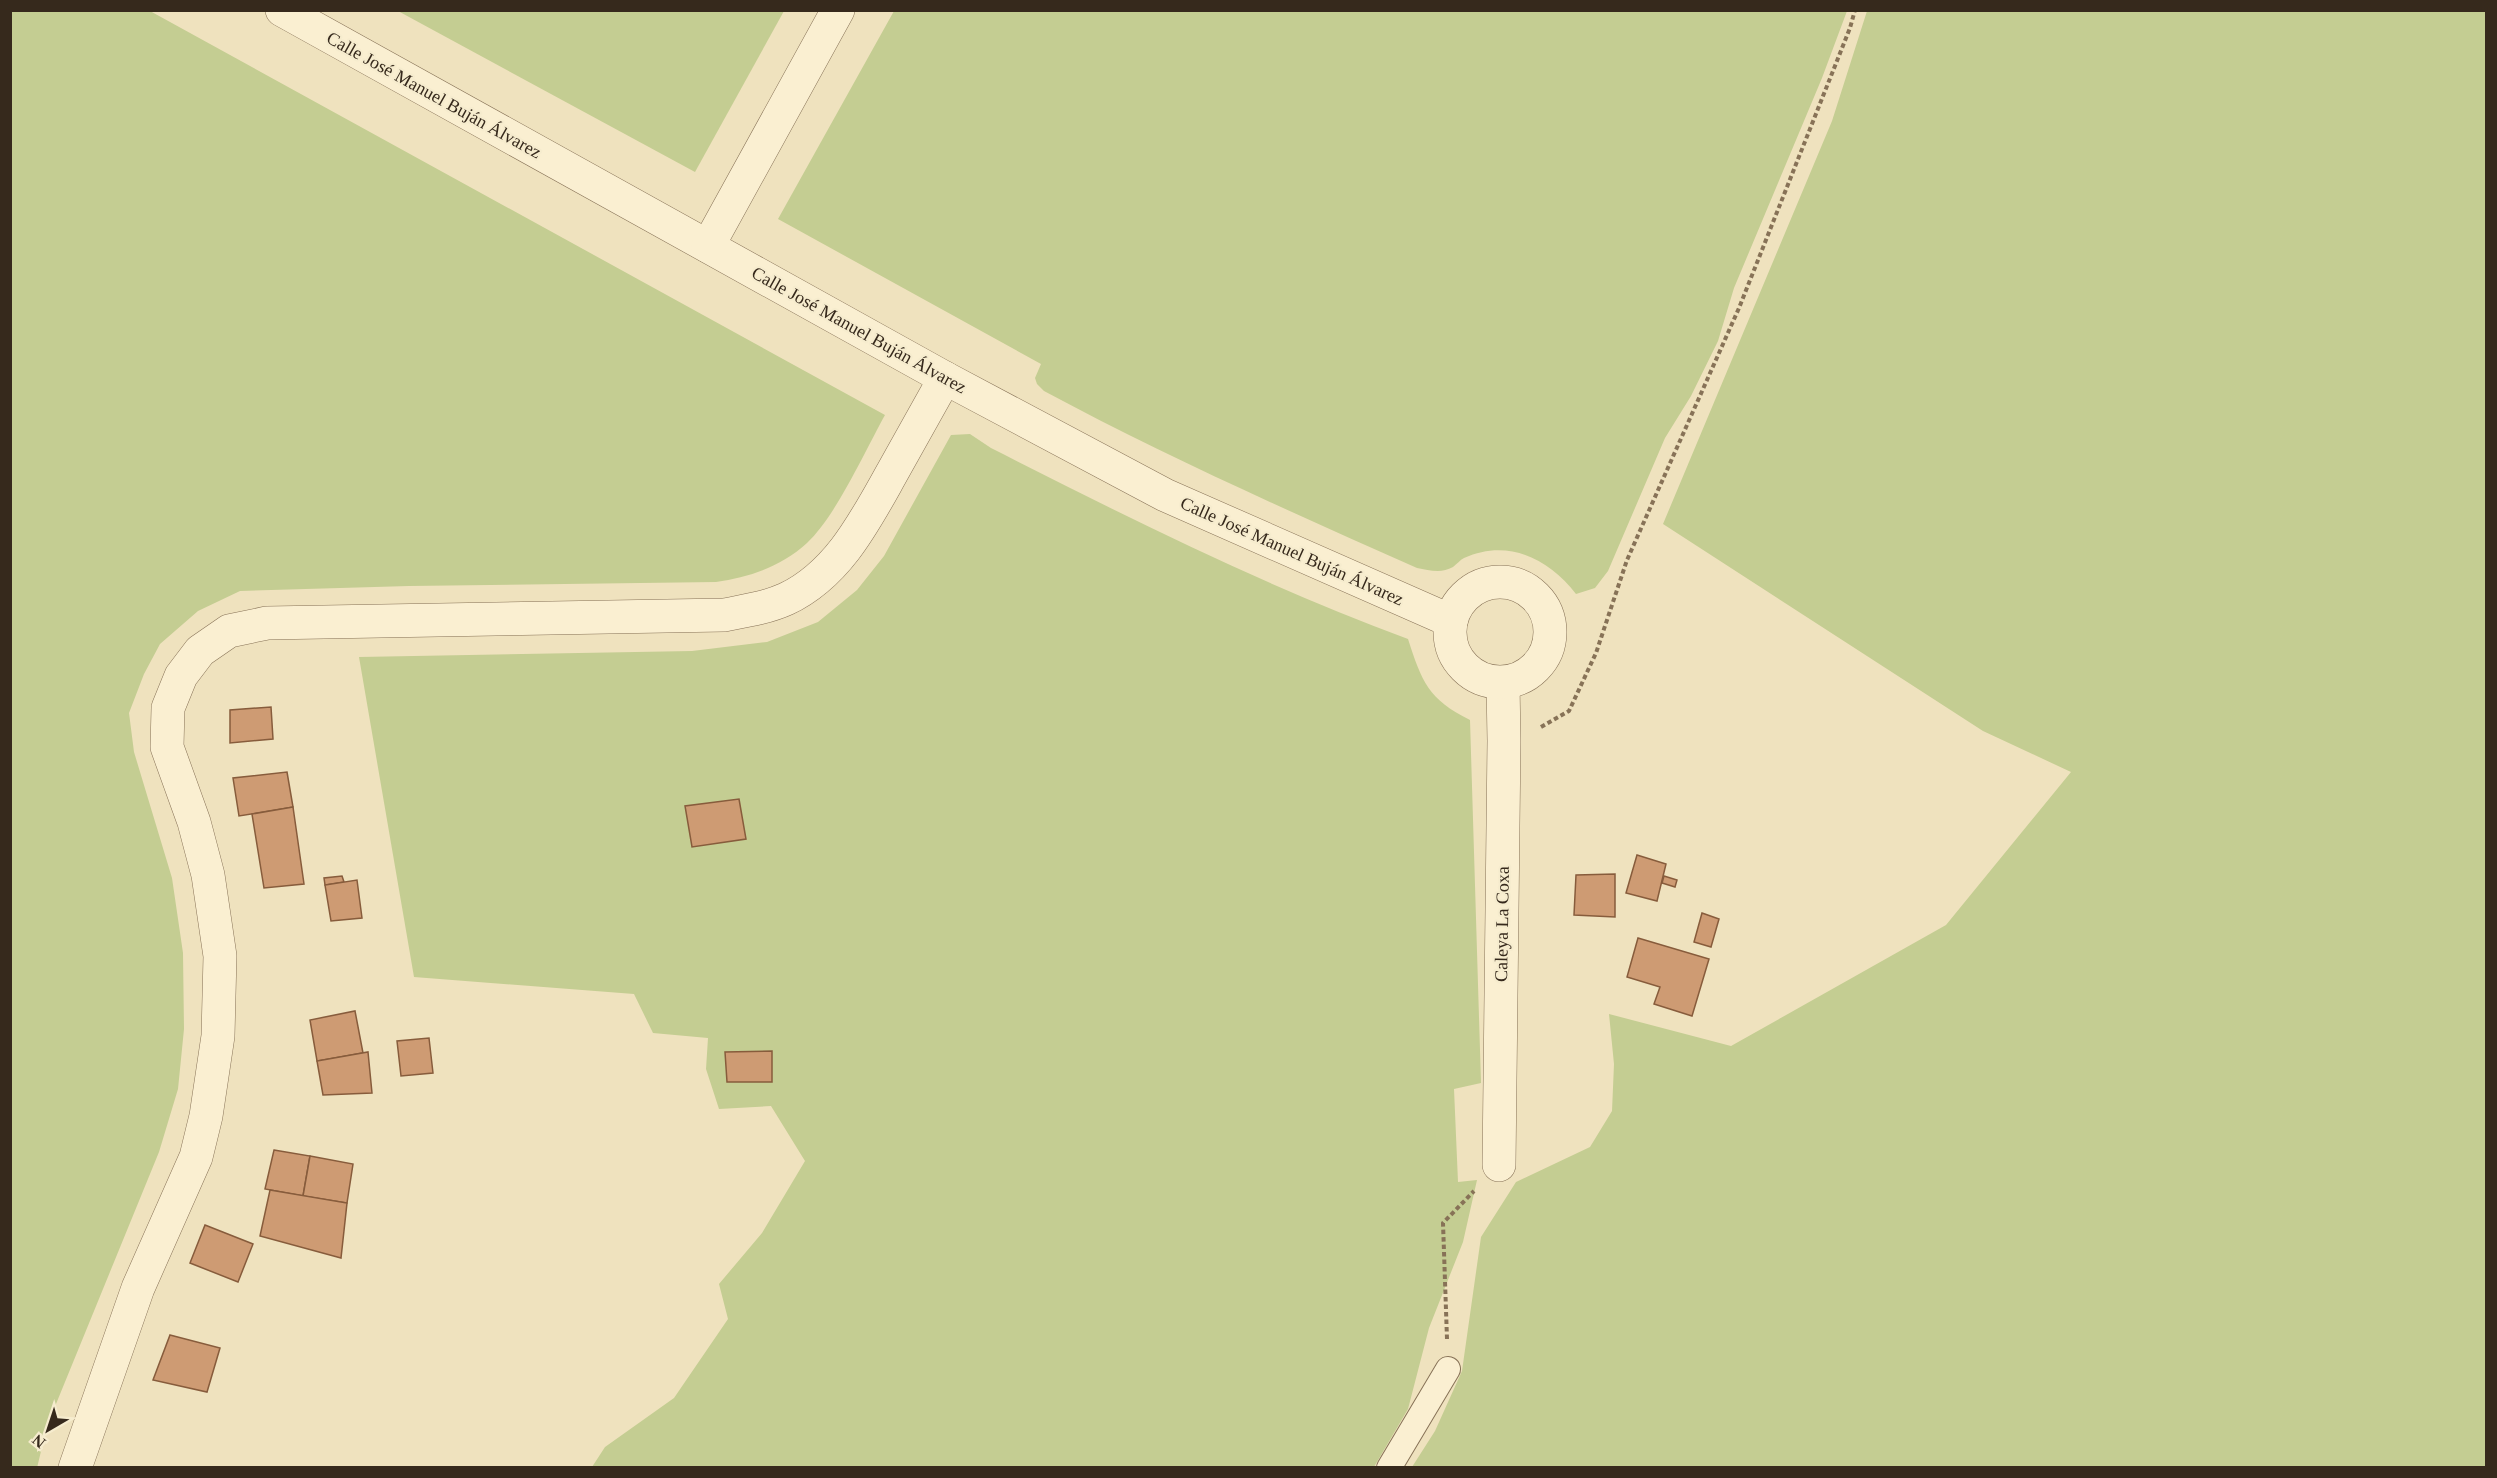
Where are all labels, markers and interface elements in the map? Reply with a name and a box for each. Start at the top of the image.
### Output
street label: Calle José Manuel Buján Álvarez [323,27,545,162]
street label: Calle José Manuel Buján Álvarez [748,262,970,397]
street label: Calle José Manuel Buján Álvarez [1177,492,1407,609]
street label: Caleya La Coxa [1491,866,1513,982]
north arrow [18,1400,78,1460]
text: N [29,1431,49,1452]

